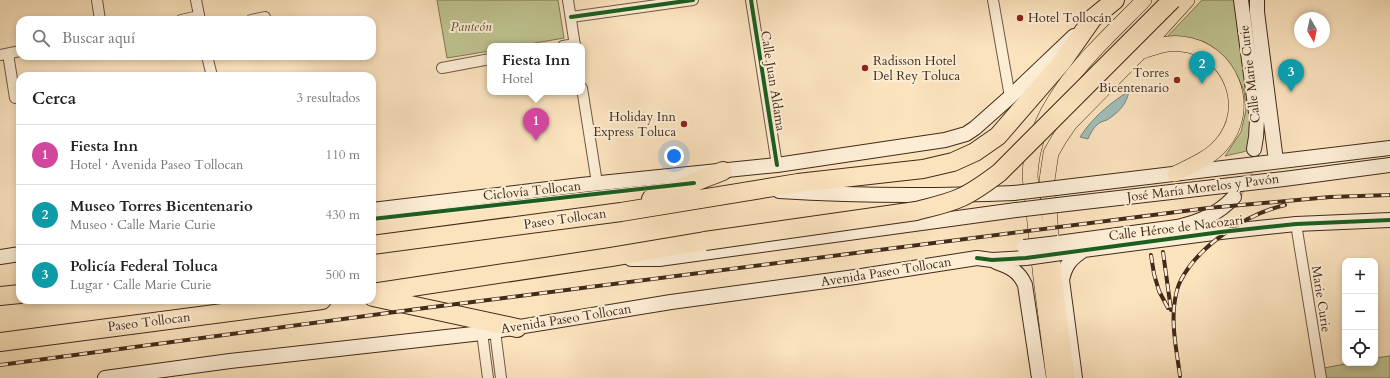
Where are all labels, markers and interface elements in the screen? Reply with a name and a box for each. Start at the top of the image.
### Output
place label: Hotel Tollocán [1028,9,1112,27]
north arrow [1294,12,1330,48]
marker: Hotel Tollocán [1015,13,1025,23]
search box [16,16,376,60]
park label: Panteón [451,18,492,36]
street label: Calle Marie Curie [1235,24,1265,124]
icon: search [30,27,52,49]
text: Buscar aquí [62,28,135,48]
street label: Calle Juan Aldama [756,30,790,133]
popup [487,43,585,95]
text: Fiesta Inn [502,50,570,70]
pin: 2 [1189,51,1215,84]
place label: Radisson Hotel Del Rey Toluca [873,52,960,85]
pin: 3 [1278,59,1304,92]
marker: Radisson Hotel Del Rey Toluca [860,63,870,73]
place label: Torres Bicentenario [1099,64,1169,97]
text: Hotel [502,70,533,88]
marker: Torres Bicentenario [1172,75,1182,85]
text: Cerca [32,87,76,110]
text: 3 resultados [296,89,360,107]
pin: 1 [523,108,549,141]
place label: Holiday Inn Express Toluca [593,108,677,141]
marker: Holiday Inn Express Toluca [679,119,689,129]
text: Fiesta Inn [70,136,138,156]
text: 1 [42,146,48,164]
text: 110 m [326,146,360,164]
your location [664,146,684,166]
text: Hotel · Avenida Paseo Tollocan [70,156,244,174]
street label: José María Morelos y Pavón [1124,170,1281,207]
street label: Ciclovía Tollocan [482,177,582,205]
text: Museo Torres Bicentenario [70,196,253,216]
street label: Paseo Tollocan [523,204,608,234]
text: 2 [42,206,48,224]
text: 430 m [326,206,360,224]
street label: Calle Héroe de Nacozari [1108,211,1245,245]
text: Museo · Calle Marie Curie [70,216,216,234]
street label: Avenida Paseo Tollocan [819,253,953,291]
text: Policía Federal Toluca [70,256,218,276]
map controls [1342,258,1378,366]
button: + [1342,258,1378,294]
street label: Marie Curie [1307,264,1335,334]
text: 3 [42,266,48,284]
text: 500 m [326,266,360,284]
text: Lugar · Calle Marie Curie [70,276,212,294]
button: − [1342,294,1378,330]
street label: Avenida Paseo Tollocan [499,300,633,338]
street label: Paseo Tollocan [107,308,192,336]
button: locate [1342,330,1378,366]

